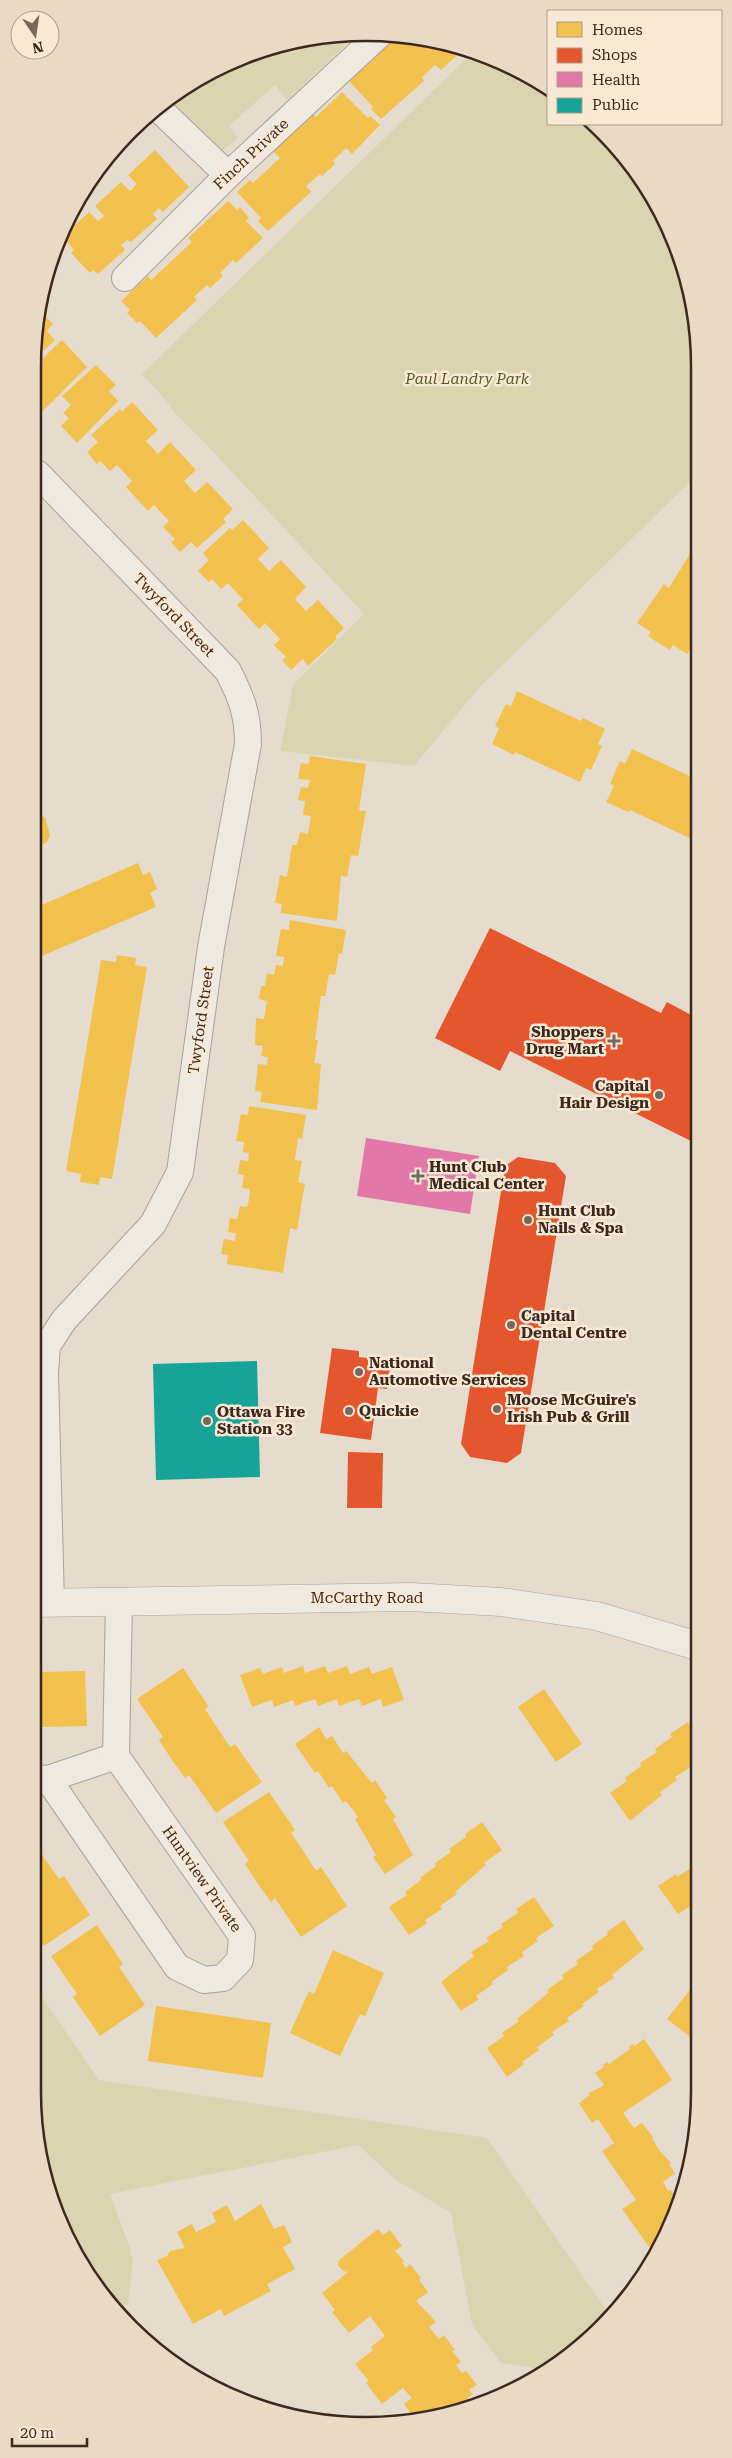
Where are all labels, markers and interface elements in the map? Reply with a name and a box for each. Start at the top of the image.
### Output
north arrow [10,10,60,60]
legend [547,10,722,125]
text: Homes [592,21,643,39]
text: N [31,39,45,57]
text: Shops [592,46,637,64]
text: Health [592,71,641,89]
text: Public [592,96,639,114]
street label: Finch Private [210,115,292,193]
park label: Paul Landry Park [404,370,530,388]
street label: Twyford Street [130,569,219,661]
street label: Twyford Street [184,964,218,1075]
place label: Shoppers Drug Mart [526,1023,604,1058]
marker: Shoppers Drug Mart [608,1035,620,1047]
place label: Capital Hair Design [559,1077,649,1112]
marker: Capital Hair Design [653,1089,665,1101]
place label: Hunt Club Medical Center [429,1158,545,1193]
marker: Hunt Club Medical Center [411,1169,425,1183]
place label: Hunt Club Nails & Spa [538,1202,624,1237]
marker: Hunt Club Nails & Spa [522,1214,534,1226]
place label: Capital Dental Centre [521,1307,627,1342]
marker: Capital Dental Centre [505,1319,517,1331]
place label: National Automotive Services [369,1354,526,1389]
marker: National Automotive Services [353,1366,365,1378]
place label: Moose McGuire's Irish Pub & Grill [507,1391,637,1426]
place label: Quickie [359,1402,419,1420]
place label: Ottawa Fire Station 33 [217,1403,305,1438]
marker: Moose McGuire's Irish Pub & Grill [491,1403,503,1415]
marker: Quickie [343,1405,355,1417]
marker: Ottawa Fire Station 33 [201,1415,213,1427]
street label: McCarthy Road [311,1589,424,1607]
street label: Huntview Private [159,1822,245,1936]
scale bar [12,2416,88,2448]
text: 20 m [20,2424,55,2442]

